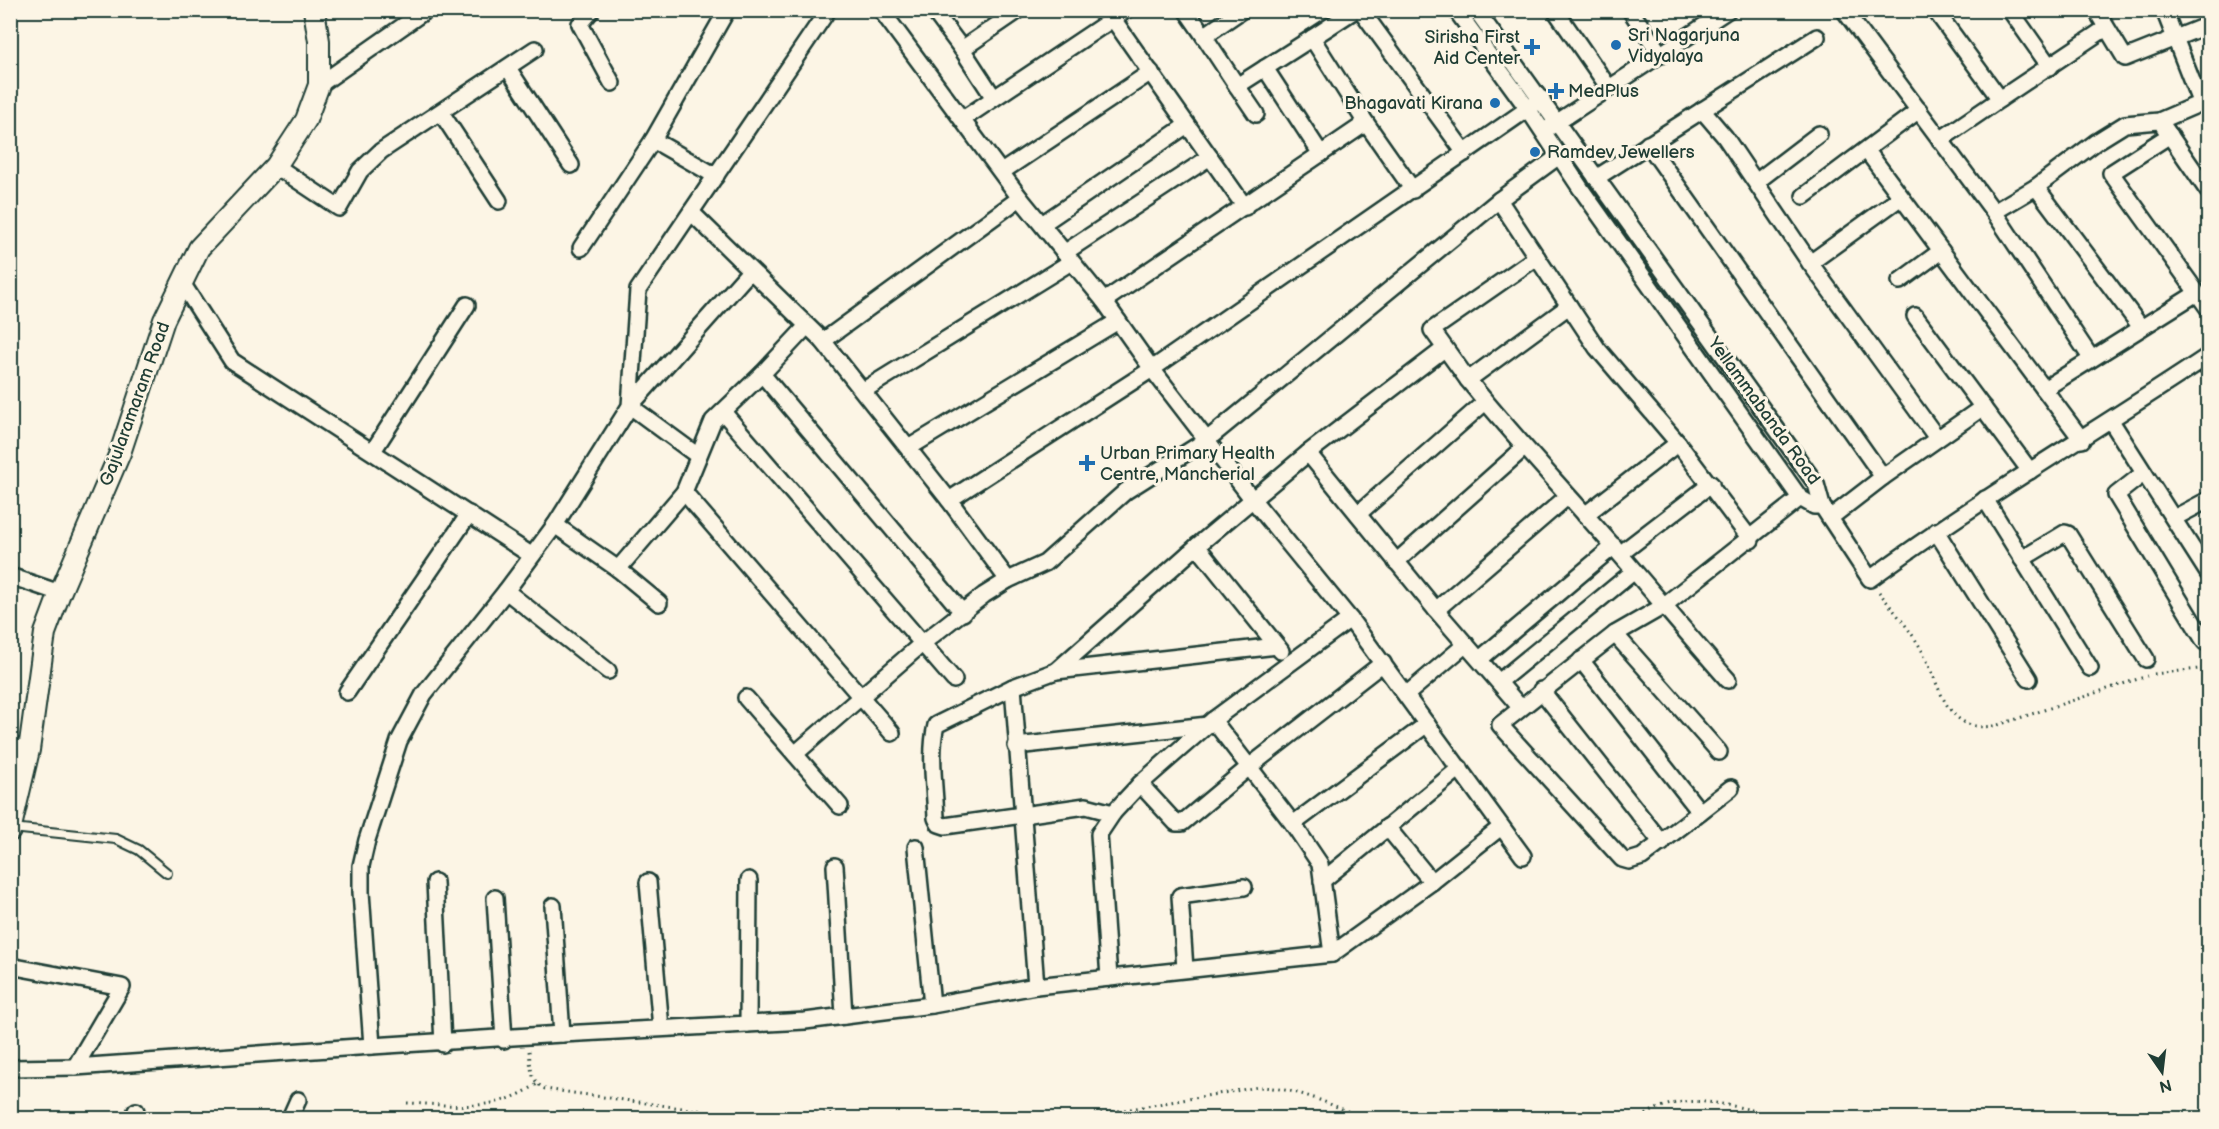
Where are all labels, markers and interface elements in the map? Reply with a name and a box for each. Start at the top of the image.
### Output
place label: Sri Nagarjuna Vidyalaya [1628,25,1740,67]
place label: Sirisha First Aid Center [1424,27,1520,69]
marker: Sri Nagarjuna Vidyalaya [1609,38,1623,52]
marker: Sirisha First Aid Center [1525,40,1539,54]
place label: MedPlus [1568,81,1639,102]
marker: MedPlus [1549,84,1563,98]
place label: Bhagavati Kirana [1344,93,1483,114]
marker: Bhagavati Kirana [1488,96,1502,110]
place label: Ramdev Jewellers [1547,142,1695,163]
marker: Ramdev Jewellers [1528,145,1542,159]
street label: Gajularamaram Road [96,319,174,489]
street label: Yellammabanda Road [1703,332,1825,489]
place label: Urban Primary Health Centre, Mancherial [1100,443,1275,485]
marker: Urban Primary Health Centre, Mancherial [1078,454,1096,472]
north arrow [2132,1042,2192,1102]
text: N [2157,1074,2173,1096]

